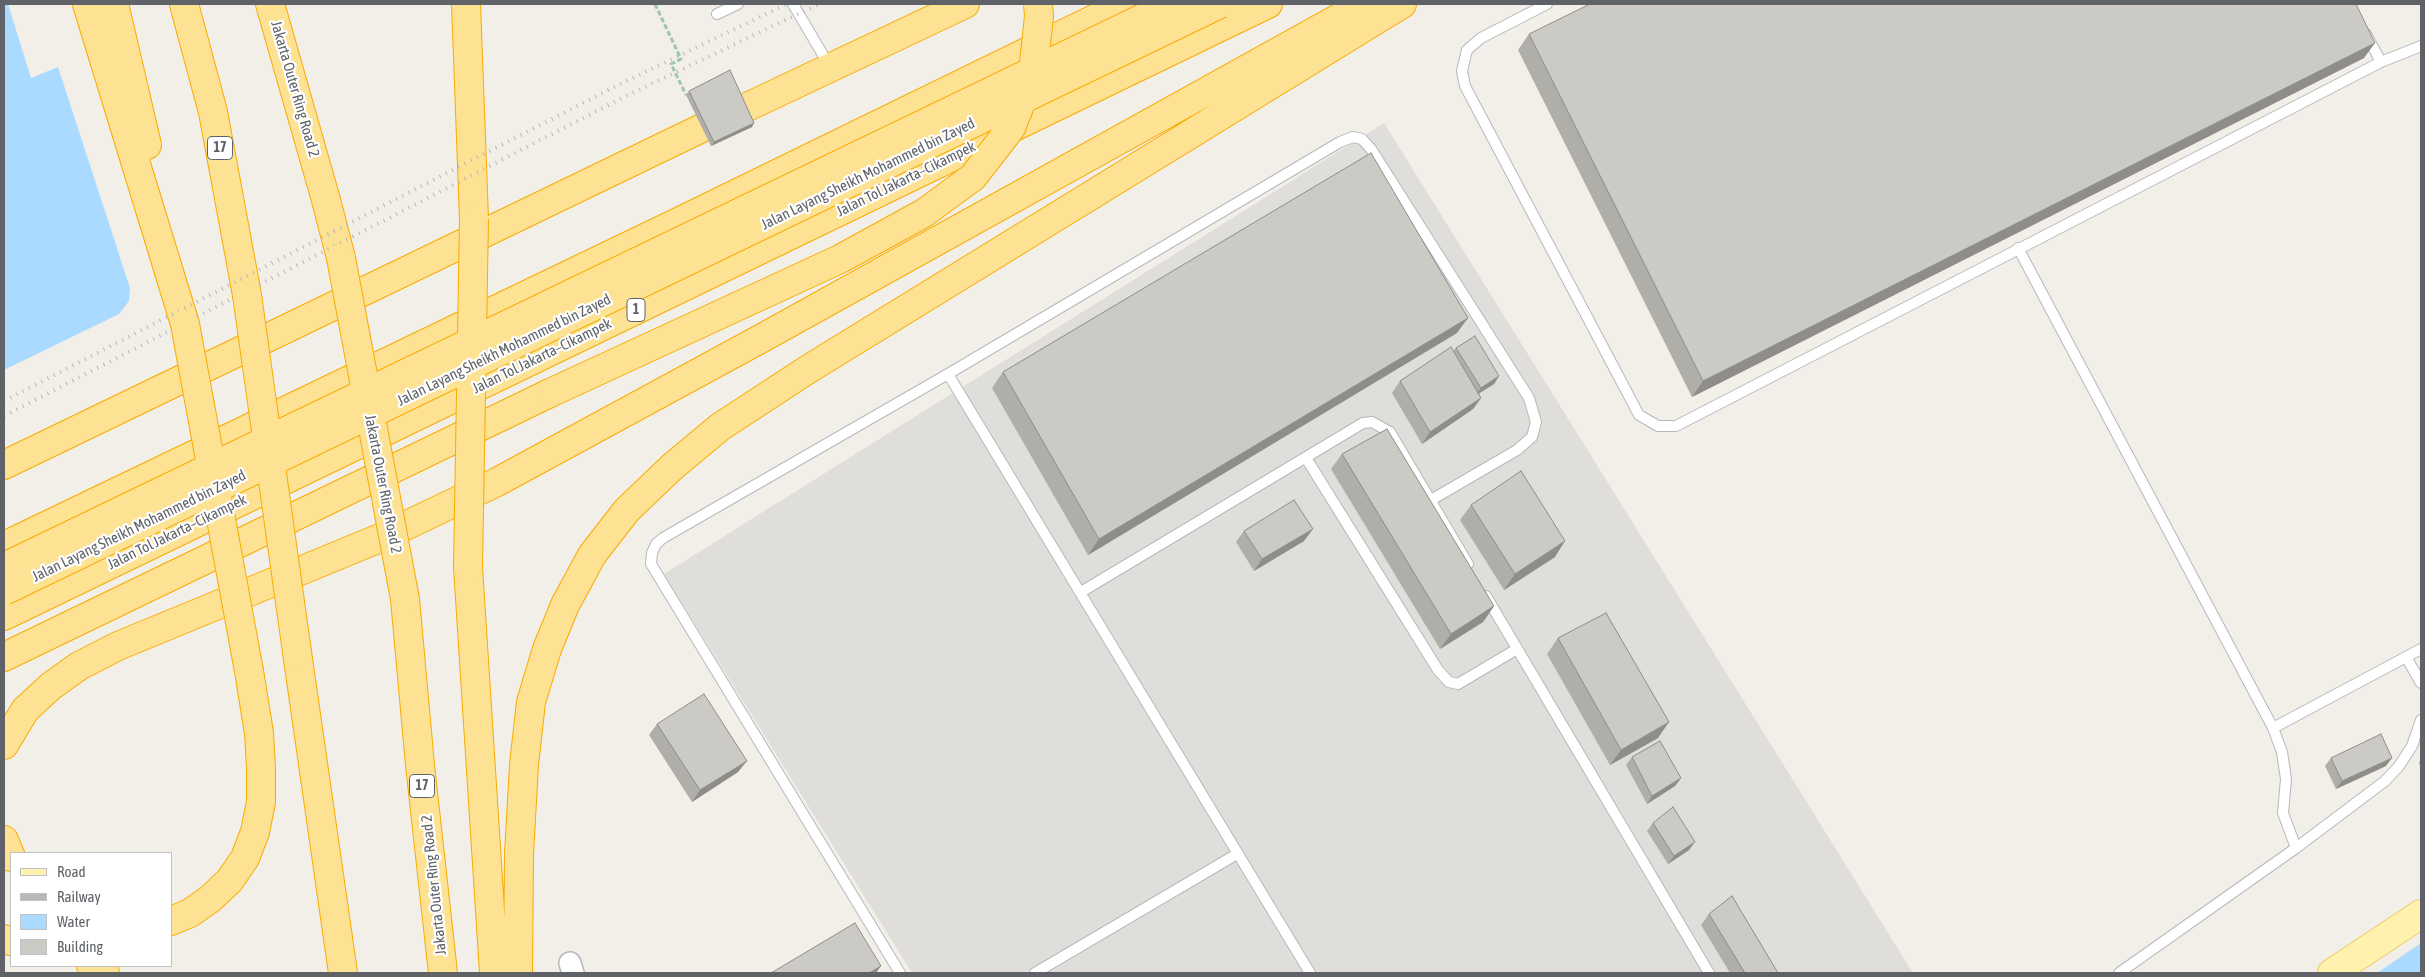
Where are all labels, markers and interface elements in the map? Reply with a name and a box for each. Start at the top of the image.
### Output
street label: Jakarta Outer Ring Road 2 [267,19,323,159]
street label: Jalan Layang Sheikh Mohammed bin Zayed [758,114,978,234]
road number: 17 [208,136,232,160]
street label: Jalan Tol Jakarta–Cikampek [833,137,979,221]
street label: Jalan Layang Sheikh Mohammed bin Zayed [394,290,614,410]
road number: 1 [627,298,645,322]
street label: Jalan Tol Jakarta–Cikampek [469,314,615,398]
street label: Jakarta Outer Ring Road 2 [361,413,405,555]
street label: Jalan Layang Sheikh Mohammed bin Zayed [29,466,249,586]
street label: Jalan Tol Jakarta–Cikampek [104,490,250,574]
road number: 17 [410,774,434,798]
street label: Jakarta Outer Ring Road 2 [418,814,450,956]
legend [10,852,172,967]
text: Road [57,863,86,880]
text: Railway [57,888,101,905]
text: Water [57,913,90,930]
text: Building [57,938,103,955]

